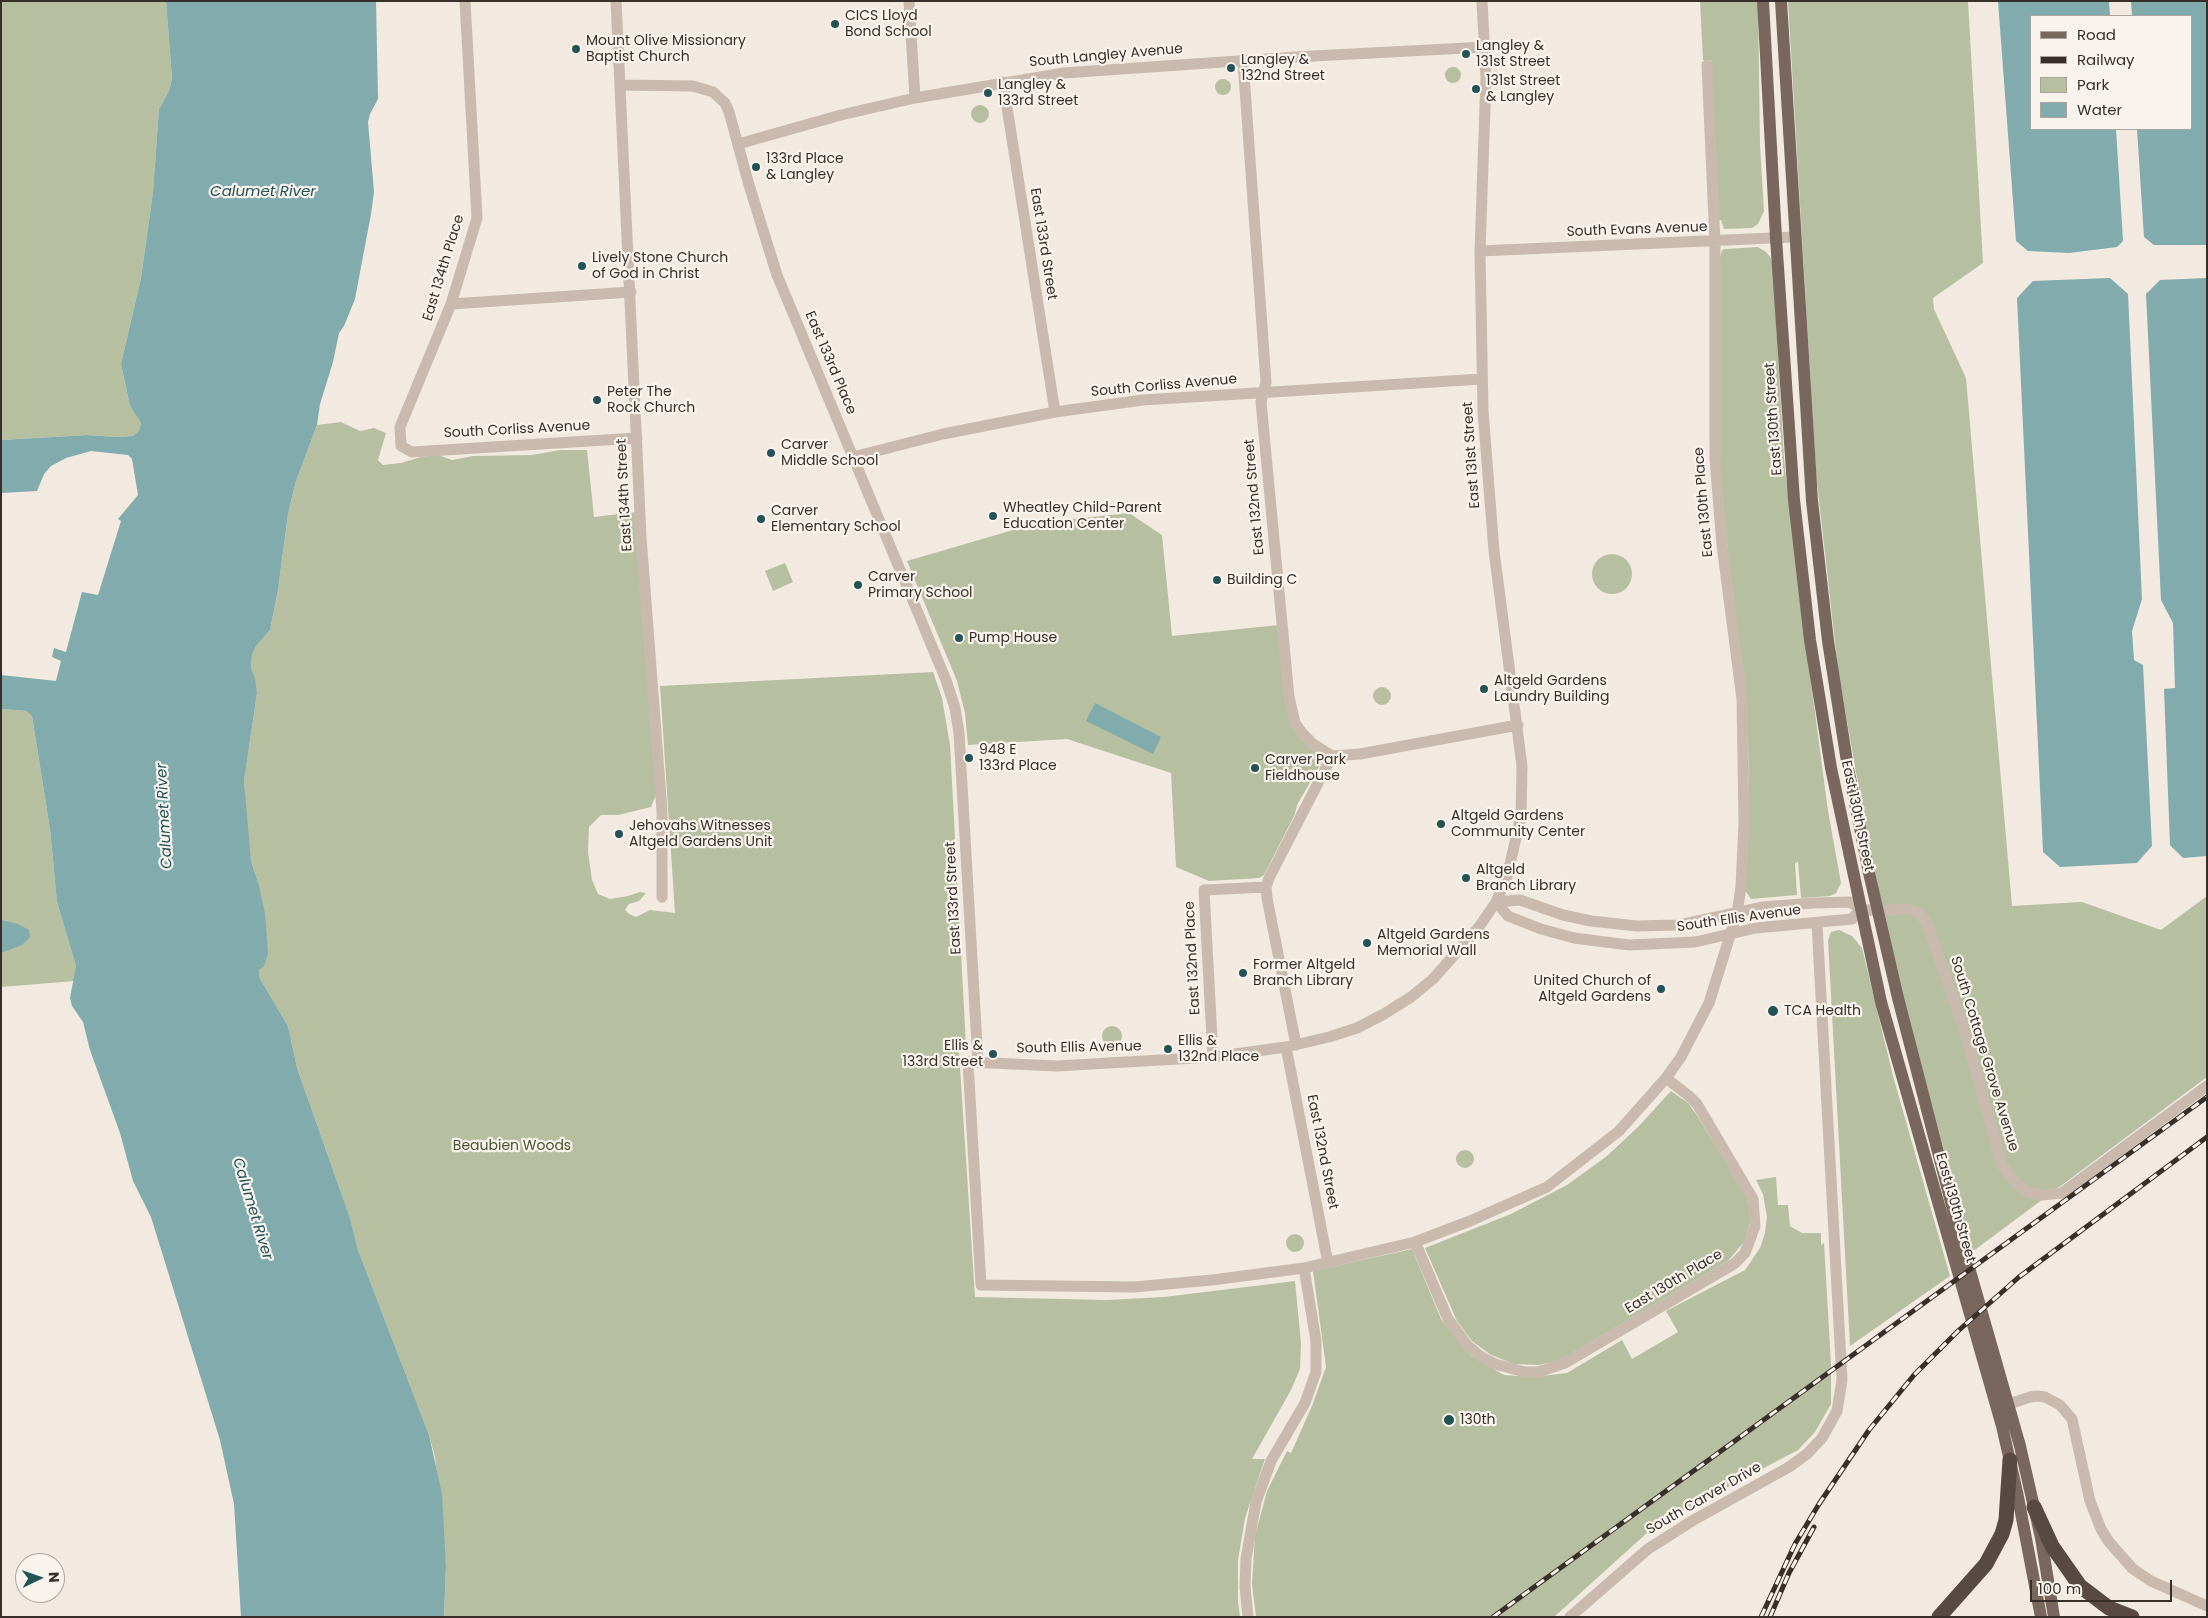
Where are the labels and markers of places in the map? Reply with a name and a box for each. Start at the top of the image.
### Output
place label: CICS Lloyd Bond School [845,8,932,40]
marker: CICS Lloyd Bond School [829,18,841,30]
place label: Mount Olive Missionary Baptist Church [586,33,746,65]
place label: Langley & 131st Street [1476,38,1550,70]
marker: Mount Olive Missionary Baptist Church [570,43,582,55]
marker: Langley & 131st Street [1460,48,1472,60]
place label: Langley & 132nd Street [1241,52,1325,84]
marker: Langley & 132nd Street [1225,62,1237,74]
place label: 131st Street & Langley [1486,73,1560,105]
place label: Langley & 133rd Street [998,77,1078,110]
marker: 131st Street & Langley [1470,83,1482,95]
marker: Langley & 133rd Street [982,87,994,99]
place label: 133rd Place & Langley [766,151,844,184]
marker: 133rd Place & Langley [750,161,762,173]
place label: Lively Stone Church of God in Christ [592,250,728,282]
marker: Lively Stone Church of God in Christ [576,260,588,272]
place label: Peter The Rock Church [607,384,695,417]
marker: Peter The Rock Church [591,394,603,406]
place label: Carver Middle School [781,437,878,470]
marker: Carver Middle School [765,447,777,459]
place label: Wheatley Child-Parent Education Center [1003,500,1162,532]
place label: Carver Elementary School [771,503,901,536]
marker: Wheatley Child-Parent Education Center [987,510,999,522]
marker: Carver Elementary School [755,513,767,525]
place label: Carver Primary School [868,569,973,602]
place label: Building C [1227,572,1297,588]
marker: Building C [1211,574,1223,586]
marker: Carver Primary School [852,579,864,591]
place label: Pump House [969,630,1057,646]
marker: Pump House [953,632,965,644]
place label: Altgeld Gardens Laundry Building [1494,673,1609,706]
marker: Altgeld Gardens Laundry Building [1478,683,1490,695]
place label: 948 E 133rd Place [979,742,1057,774]
marker: 948 E 133rd Place [963,752,975,764]
place label: Carver Park Fieldhouse [1265,752,1346,784]
marker: Carver Park Fieldhouse [1249,762,1261,774]
place label: Altgeld Gardens Community Center [1451,808,1585,840]
place label: Jehovahs Witnesses Altgeld Gardens Unit [629,818,772,850]
marker: Altgeld Gardens Community Center [1435,818,1447,830]
marker: Jehovahs Witnesses Altgeld Gardens Unit [613,828,625,840]
place label: Altgeld Branch Library [1476,862,1576,894]
marker: Altgeld Branch Library [1460,872,1472,884]
place label: Altgeld Gardens Memorial Wall [1377,927,1490,960]
marker: Altgeld Gardens Memorial Wall [1361,937,1373,949]
place label: Former Altgeld Branch Library [1253,957,1355,990]
marker: Former Altgeld Branch Library [1237,967,1249,979]
place label: United Church of Altgeld Gardens [1533,973,1651,1006]
marker: United Church of Altgeld Gardens [1655,983,1667,995]
place label: TCA Health [1784,1003,1861,1019]
marker: TCA Health [1766,1004,1780,1018]
place label: Ellis & 132nd Place [1178,1033,1259,1066]
place label: Ellis & 133rd Street [903,1038,983,1070]
marker: Ellis & 132nd Place [1162,1043,1174,1055]
marker: Ellis & 133rd Street [987,1048,999,1060]
place label: 130th [1460,1412,1496,1428]
marker: 130th [1442,1413,1456,1427]

